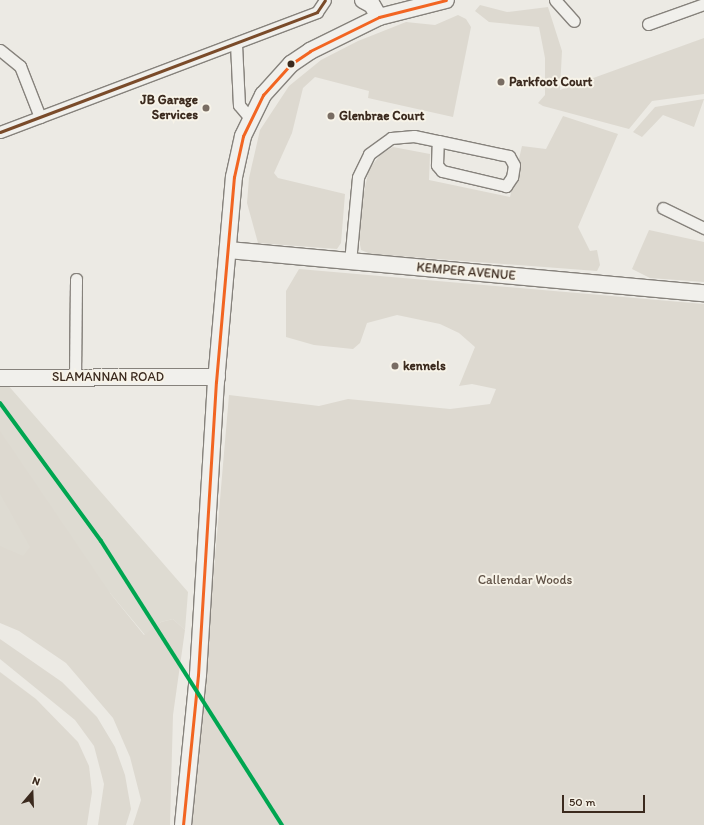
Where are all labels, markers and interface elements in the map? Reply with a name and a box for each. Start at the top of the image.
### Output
unlabelled marker [286,59,296,69]
place label: Parkfoot Court [509,74,593,90]
marker: Parkfoot Court [496,77,506,87]
place label: JB Garage Services [140,93,198,124]
marker: JB Garage Services [201,103,211,113]
place label: Glenbrae Court [339,108,424,124]
marker: Glenbrae Court [326,111,336,121]
street label: KEMPER AVENUE [416,260,516,284]
place label: kennels [403,358,446,374]
marker: kennels [390,361,400,371]
street label: SLAMANNAN ROAD [52,369,164,385]
park label: Callendar Woods [478,572,572,588]
north arrow [12,773,52,813]
text: N [30,774,42,789]
scale bar [564,787,647,813]
text: 50 m [569,795,595,809]

